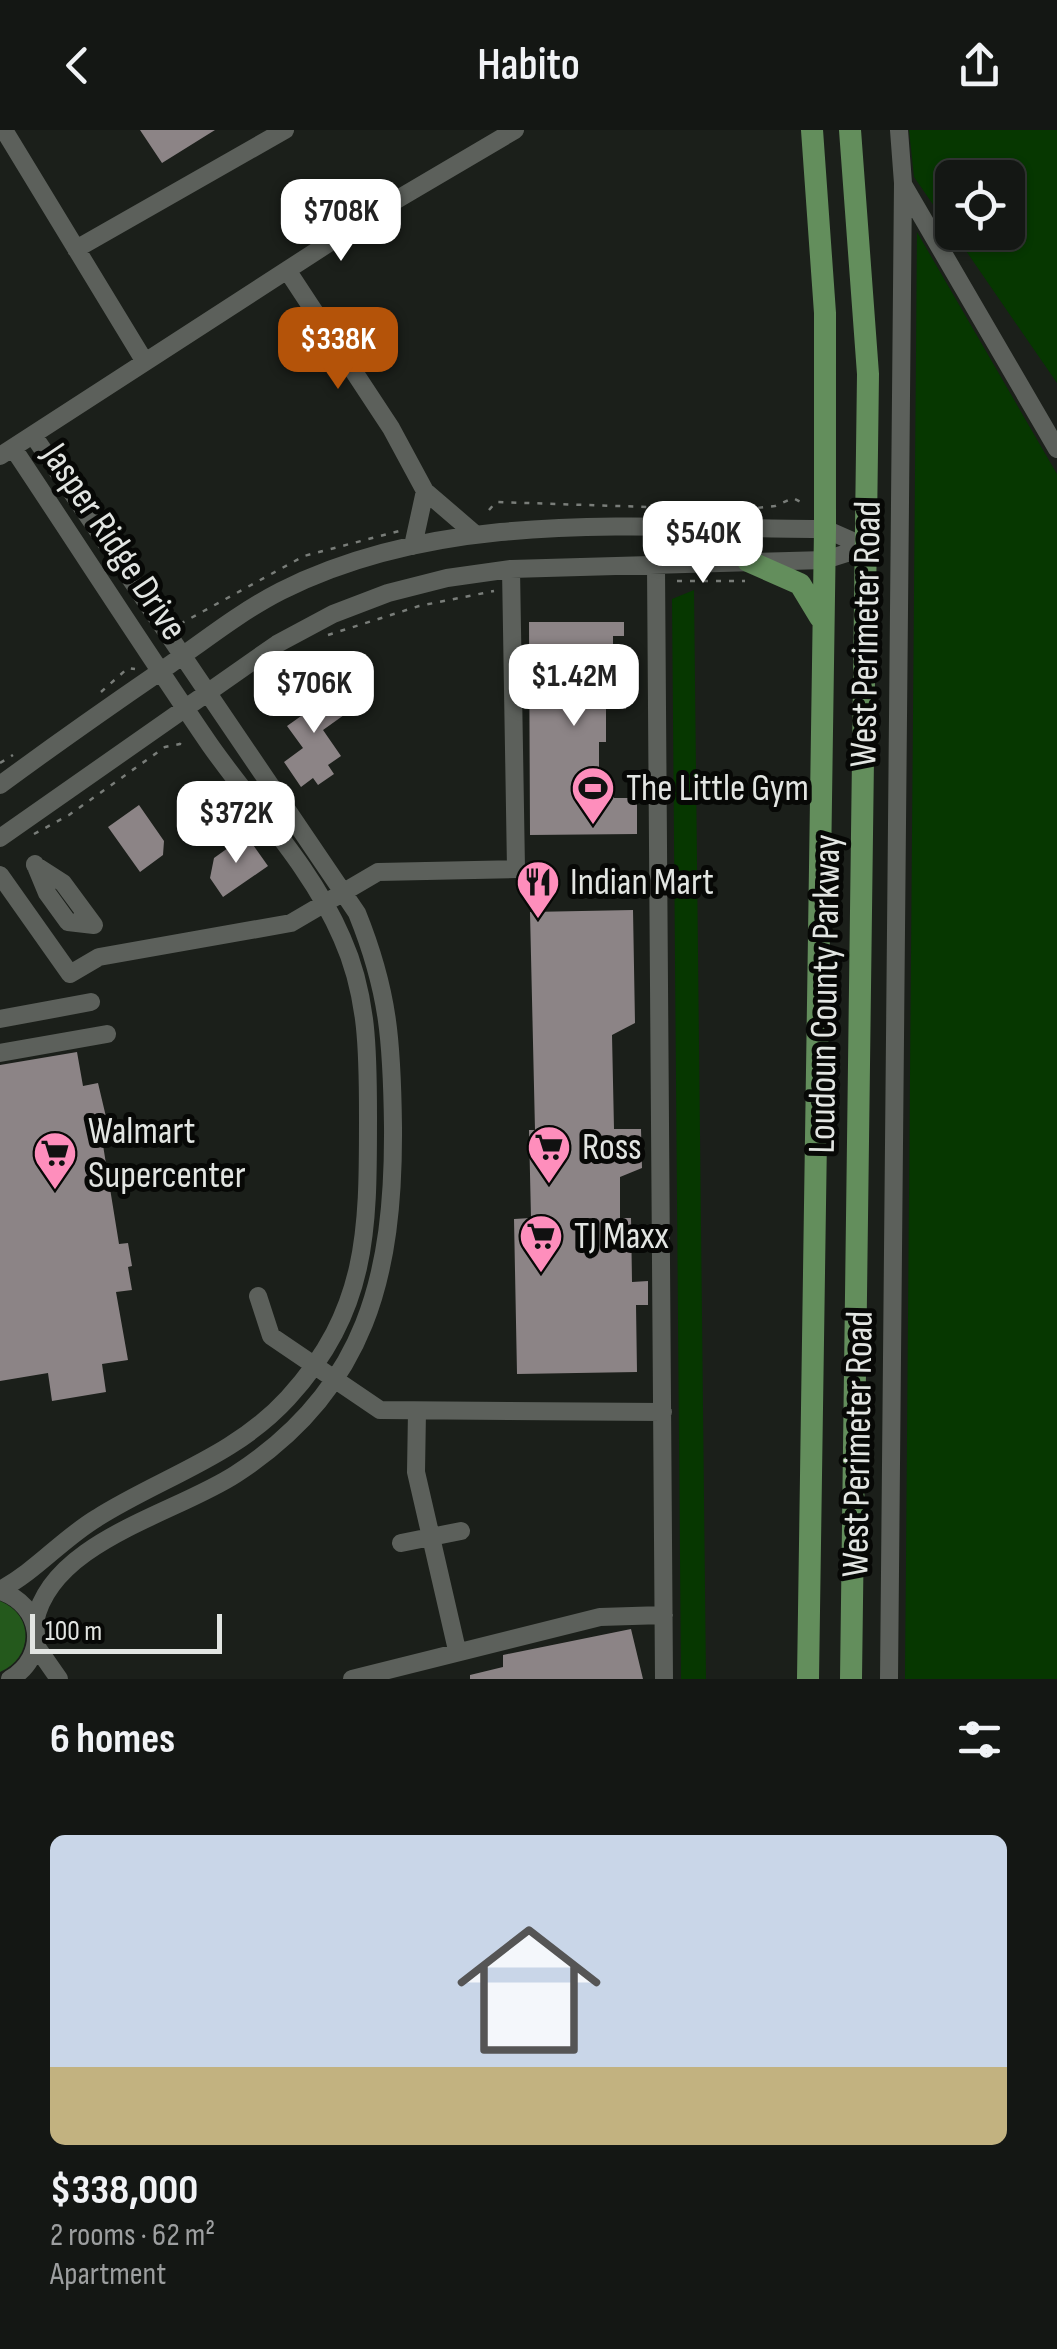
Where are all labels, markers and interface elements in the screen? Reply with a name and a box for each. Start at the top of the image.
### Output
icon: back [50,38,105,93]
text: Habito [477,38,580,93]
icon: share [952,38,1007,93]
map controls [935,160,1025,250]
button: locate [935,160,1025,250]
pin: $708K [271,179,411,264]
text: $708K [303,192,379,231]
pin: $338K [268,307,408,392]
text: $338K [300,320,376,359]
street label: Jasper Ridge Drive [31,434,196,649]
street label: West Perimeter Road [841,500,891,768]
pin: $540K [633,501,773,586]
text: $540K [665,514,741,553]
pin: $1.42M [493,644,655,729]
pin: $706K [244,651,384,736]
text: $1.42M [531,657,617,696]
text: $706K [276,664,352,703]
sports icon: The Little Gym [570,765,616,826]
place label: The Little Gym [626,766,809,811]
pin: $372K [166,781,306,866]
text: $372K [199,794,273,833]
street label: Loudoun County Parkway [800,834,850,1154]
restaurant icon: Indian Mart [515,859,561,920]
place label: Indian Mart [570,860,714,905]
place label: Walmart Supercenter [88,1109,246,1198]
supermarket icon: Ross [526,1124,572,1185]
place label: Ross [582,1125,642,1170]
supermarket icon: Walmart Supercenter [32,1130,78,1191]
supermarket icon: TJ Maxx [518,1213,564,1274]
place label: TJ Maxx [574,1214,669,1259]
street label: West Perimeter Road [833,1310,883,1578]
scale bar [30,1609,222,1654]
text: 100 m [45,1615,102,1648]
icon: filters [952,1712,1007,1767]
text: 6 homes [50,1714,175,1765]
icon: home [439,1900,619,2080]
text: $338,000 [50,2165,198,2216]
text: 2 rooms · 62 m² [50,2216,215,2255]
text: Apartment [50,2255,166,2294]

